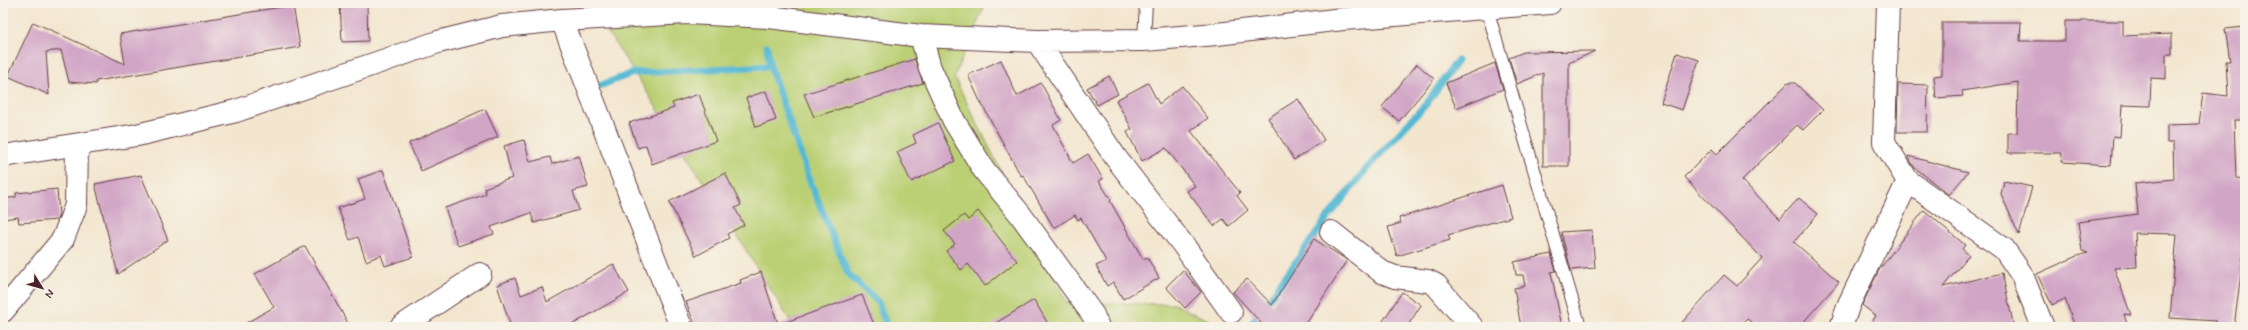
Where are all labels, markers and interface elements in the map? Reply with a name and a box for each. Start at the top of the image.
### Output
north arrow [22,268,62,308]
text: N [41,286,57,301]

